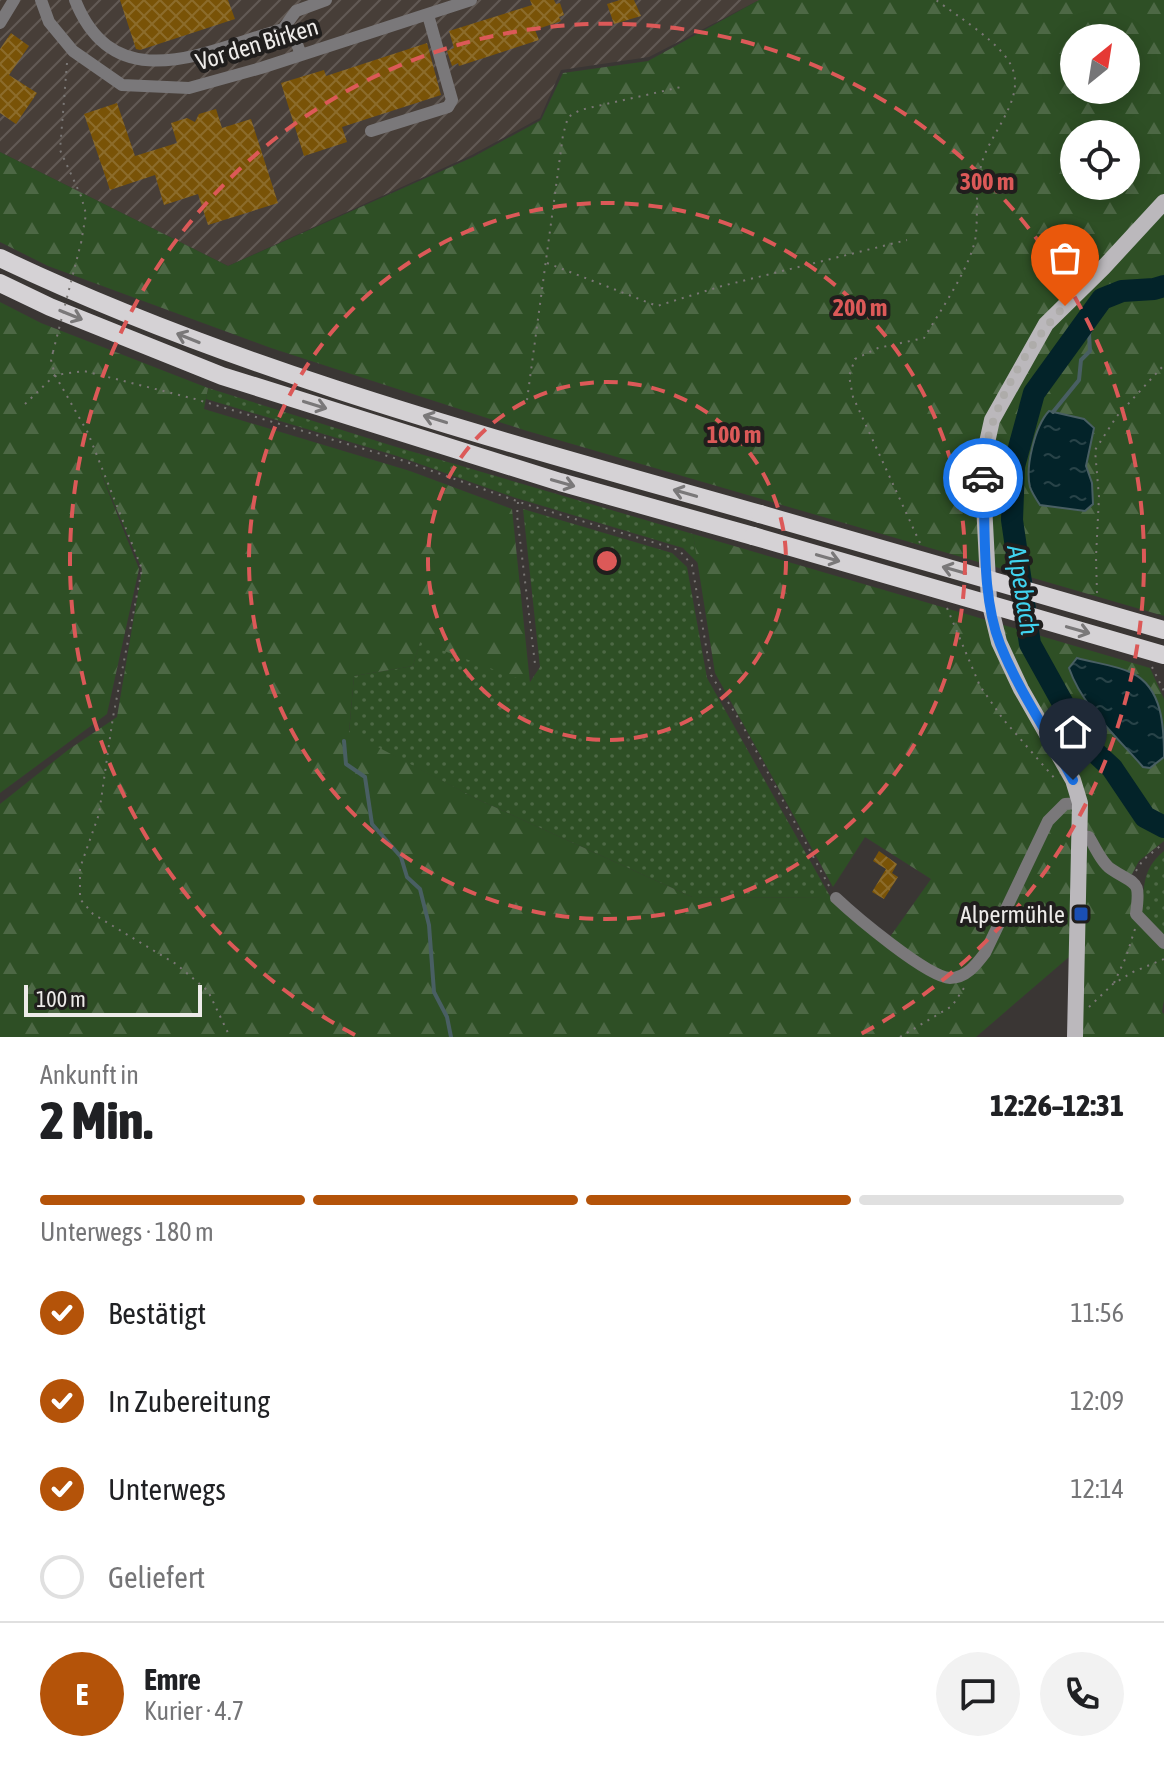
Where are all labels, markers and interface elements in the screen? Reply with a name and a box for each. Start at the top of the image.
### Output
street label: Vor den Birken [193,13,321,75]
north arrow [1060,24,1140,104]
map controls [1060,24,1140,200]
button: locate [1060,120,1140,200]
text: 300 m [960,168,1014,195]
pin [1031,224,1099,306]
icon: bag [1043,236,1087,280]
text: 200 m [833,294,887,321]
one-way arrow [58,309,83,324]
one-way arrow [176,330,201,344]
one-way arrow [301,398,327,413]
one-way arrow [423,411,449,426]
text: 100 m [707,421,761,448]
courier [943,438,1023,518]
icon: car [961,456,1005,500]
one-way arrow [549,476,575,491]
one-way arrow [672,485,698,500]
water label: Alpebach [1001,542,1045,637]
centre of rings [593,547,621,575]
one-way arrow [814,551,840,566]
one-way arrow [942,562,968,577]
one-way arrow [1064,623,1090,638]
pin [1039,698,1107,780]
icon: home [1051,710,1095,754]
place label: Alpermühle [960,901,1065,928]
marker: Alpermühle [1072,905,1090,923]
scale bar [24,981,202,1017]
text: 100 m [36,986,86,1012]
text: Ankunft in [40,1060,139,1090]
text: 12:26–12:31 [990,1088,1124,1122]
text: 2 Min. [40,1090,153,1150]
text: Unterwegs · 180 m [40,1217,214,1247]
icon: check [40,1291,84,1335]
text: Bestätigt [108,1296,206,1330]
text: 11:56 [1070,1298,1124,1328]
icon: check [40,1379,84,1423]
text: In Zubereitung [108,1384,270,1418]
text: 12:09 [1070,1386,1124,1416]
icon: check [40,1467,84,1511]
text: Unterwegs [108,1472,226,1506]
text: 12:14 [1070,1474,1124,1504]
text: Geliefert [108,1560,205,1594]
button: chat [936,1652,1020,1736]
button: phone [1040,1652,1124,1736]
text: Emre [144,1662,201,1696]
text: E [76,1677,88,1711]
text: Kurier · 4.7 [144,1696,244,1726]

